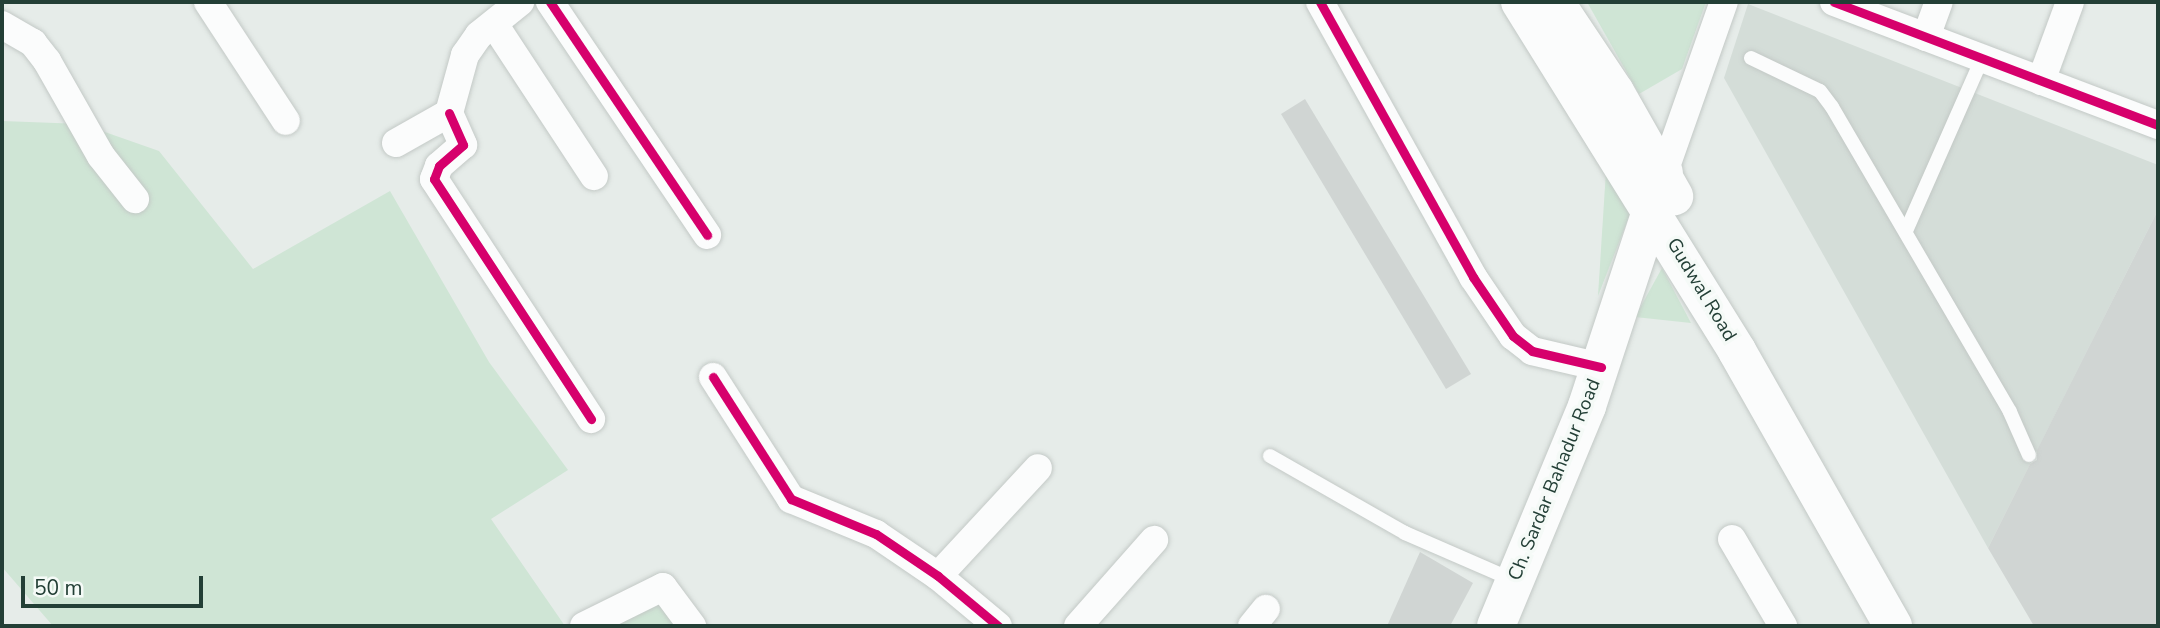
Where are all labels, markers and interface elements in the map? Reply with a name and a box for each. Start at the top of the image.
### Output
street label: Gudwal Road [1661,234,1741,346]
street label: Ch. Sardar Bahadur Road [1504,376,1606,584]
scale bar [24,562,206,606]
text: 50 m [34,574,83,602]

